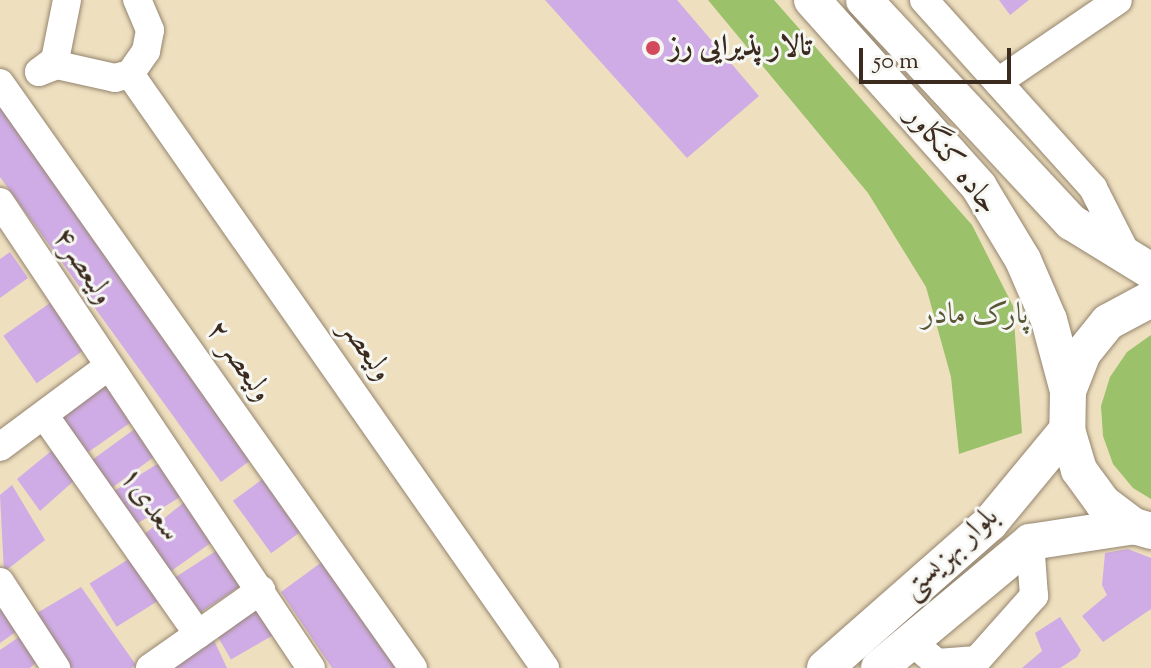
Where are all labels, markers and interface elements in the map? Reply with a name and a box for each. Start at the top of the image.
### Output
place label: تالار پذیرایی رز [669,30,812,66]
scale bar [863,32,1015,82]
marker: تالار پذیرایی رز [644,39,662,57]
text: 50 m [873,45,919,79]
street label: جاده کنگاور [897,100,1005,222]
street label: ولیعصر۴ [44,222,120,312]
park label: پارک مادر [922,298,1028,334]
street label: ولیعصر [331,313,399,389]
street label: ولیعصر ۲ [197,314,279,410]
street label: سعدی۱ [111,461,187,549]
street label: بلوار بهزیستی [895,500,1007,608]

